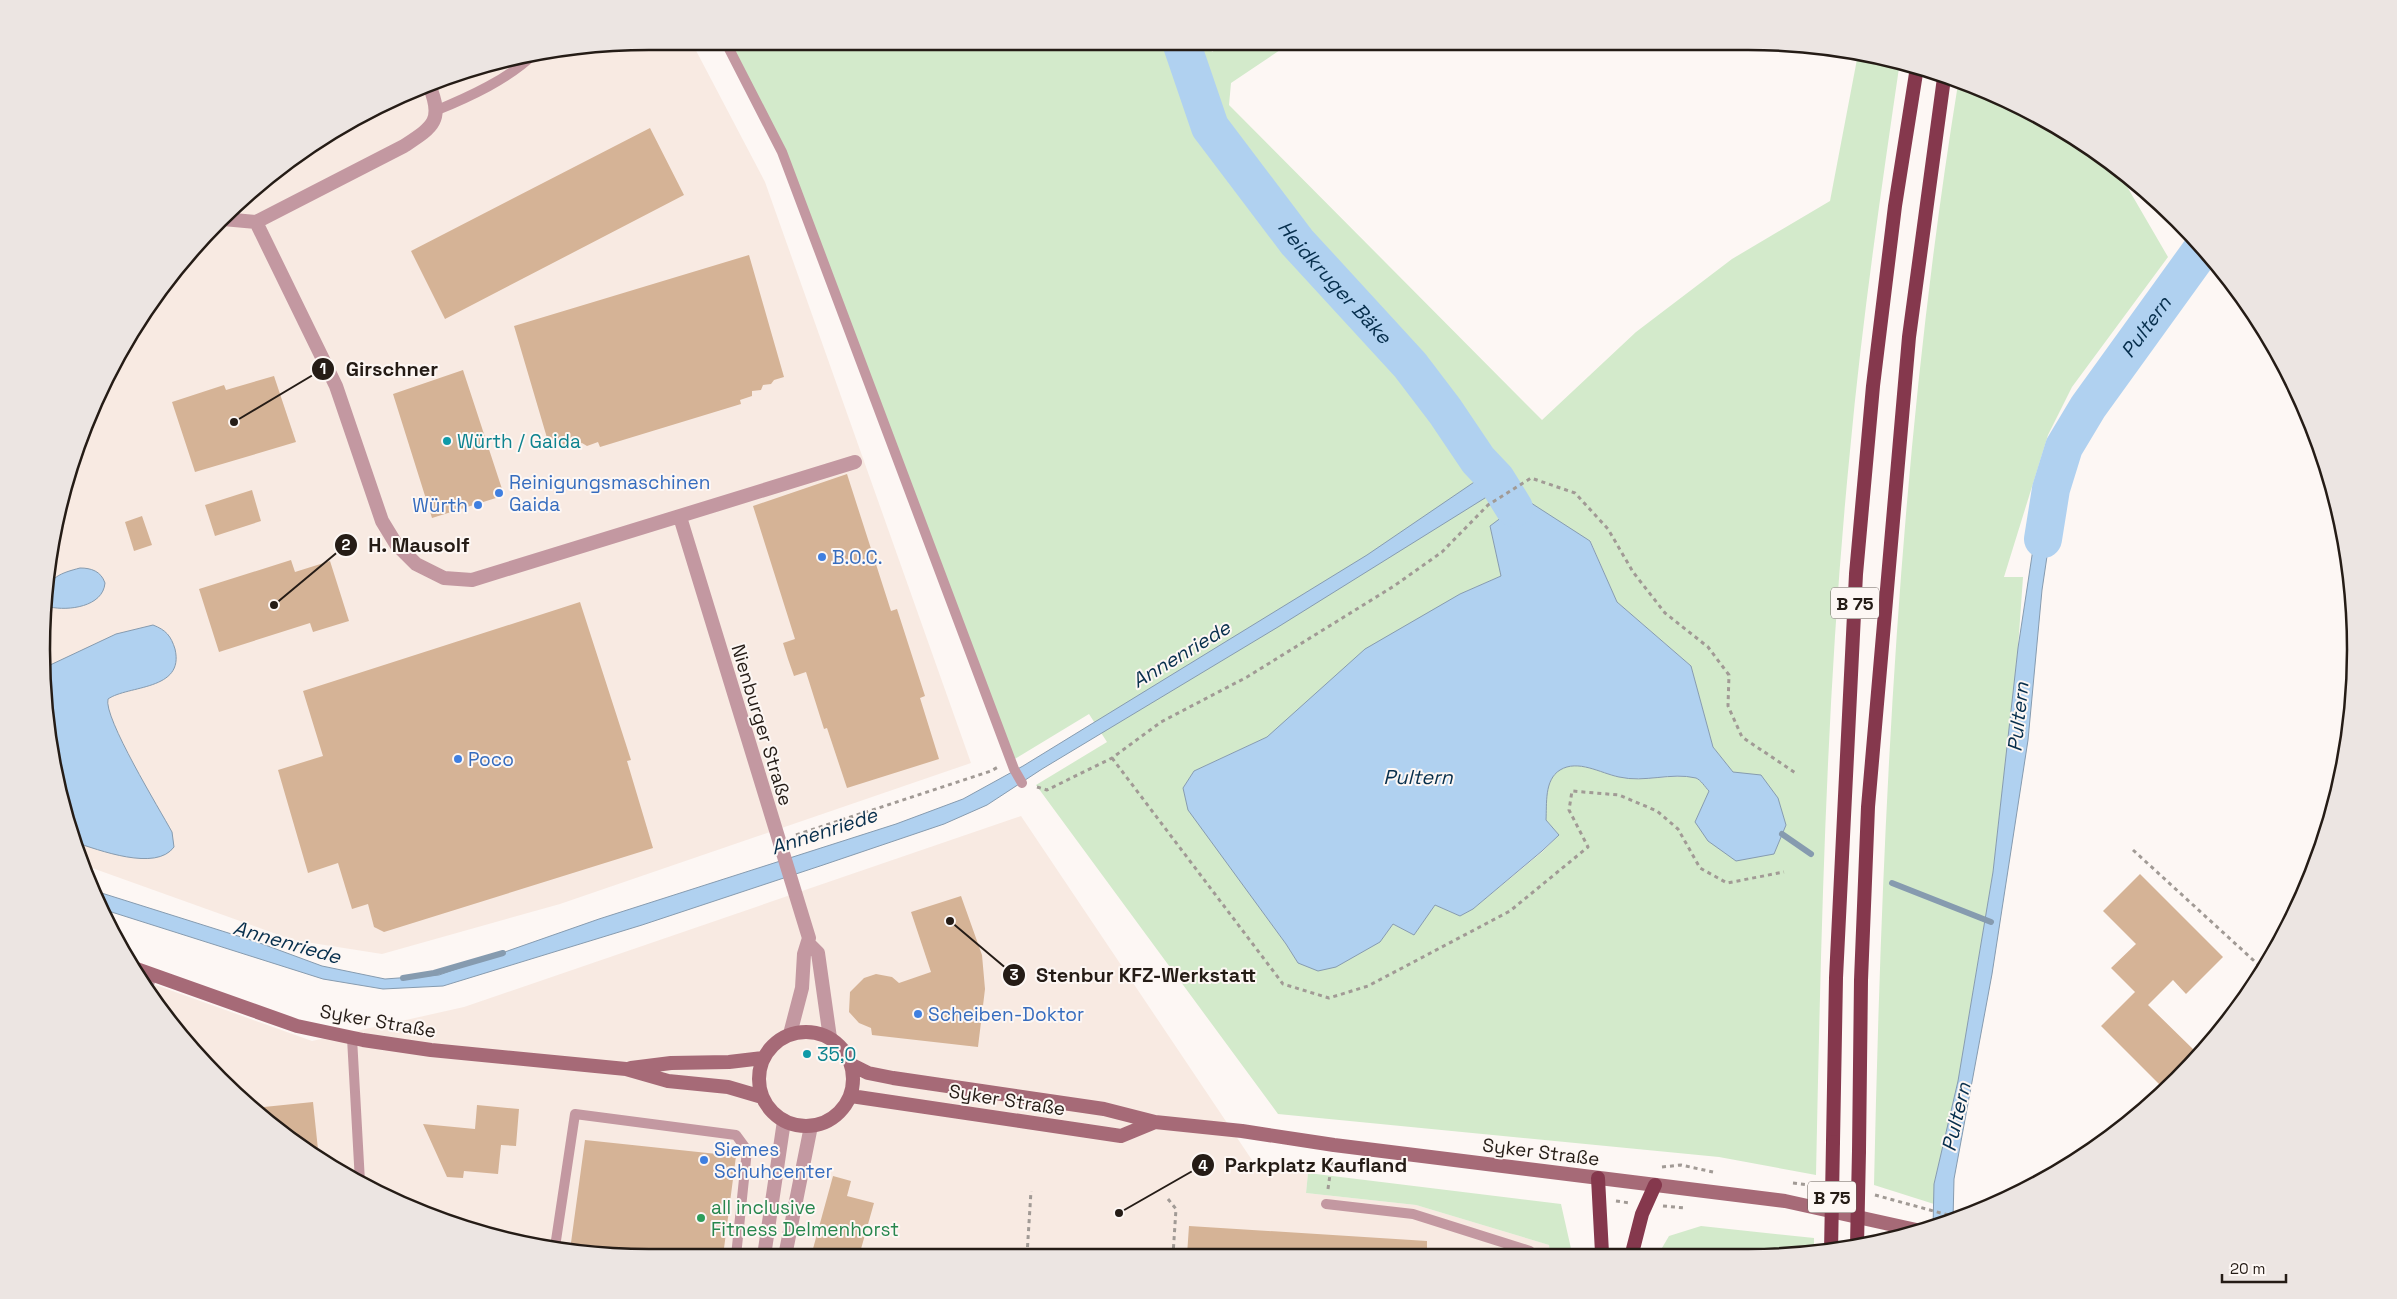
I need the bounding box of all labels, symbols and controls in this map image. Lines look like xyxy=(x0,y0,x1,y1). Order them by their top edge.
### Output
water label: Heidkruger Bäke xyxy=(1272,215,1398,350)
water label: Pultern xyxy=(2115,290,2177,363)
callout: Girschner xyxy=(310,351,448,386)
text: Girschner xyxy=(346,356,438,382)
text: 1 xyxy=(320,359,326,378)
place label: Würth / Gaida xyxy=(457,429,581,454)
marker: Würth / Gaida xyxy=(441,435,453,447)
place label: Reinigungsmaschinen Gaida xyxy=(509,470,710,517)
marker: Reinigungsmaschinen Gaida xyxy=(493,487,505,499)
place label: Würth xyxy=(412,493,468,518)
marker: Würth xyxy=(472,499,484,511)
callout: H. Mausolf xyxy=(333,527,480,562)
text: H. Mausolf xyxy=(368,532,470,558)
text: 2 xyxy=(342,535,351,554)
place label: B.O.C. xyxy=(832,545,883,570)
marker: B.O.C. xyxy=(816,551,828,563)
road number: B 75 xyxy=(1831,588,1879,618)
water label: Annenriede xyxy=(1127,614,1236,694)
street label: Nienburger Straße xyxy=(726,641,798,809)
water label: Pultern xyxy=(2001,680,2035,753)
place label: Poco xyxy=(468,747,514,772)
marker: Poco xyxy=(452,753,464,765)
water label: Pultern xyxy=(1383,764,1454,790)
water label: Annenriede xyxy=(768,801,882,860)
water label: Annenriede xyxy=(230,914,345,970)
callout: Stenbur KFZ-Werkstatt xyxy=(1001,957,1266,992)
text: Stenbur KFZ-Werkstatt xyxy=(1036,962,1256,988)
text: 3 xyxy=(1009,965,1019,984)
street label: Syker Straße xyxy=(318,998,438,1044)
place label: Scheiben-Doktor xyxy=(928,1002,1084,1027)
marker: Scheiben-Doktor xyxy=(912,1008,924,1020)
place label: 35,0 xyxy=(817,1042,857,1067)
marker: 35,0 xyxy=(801,1048,813,1060)
street label: Syker Straße xyxy=(947,1078,1067,1122)
water label: Pultern xyxy=(1936,1079,1977,1154)
street label: Syker Straße xyxy=(1481,1132,1601,1172)
place label: Siemes Schuhcenter xyxy=(714,1137,833,1184)
callout: Parkplatz Kaufland xyxy=(1190,1148,1417,1183)
text: Parkplatz Kaufland xyxy=(1225,1152,1407,1178)
marker: Siemes Schuhcenter xyxy=(698,1154,710,1166)
text: 4 xyxy=(1198,1156,1208,1175)
road number: B 75 xyxy=(1808,1182,1856,1212)
place label: all inclusive Fitness Delmenhorst xyxy=(711,1195,899,1242)
marker: all inclusive Fitness Delmenhorst xyxy=(695,1212,707,1224)
scale bar xyxy=(2222,1252,2286,1284)
text: 20 m xyxy=(2230,1259,2265,1278)

